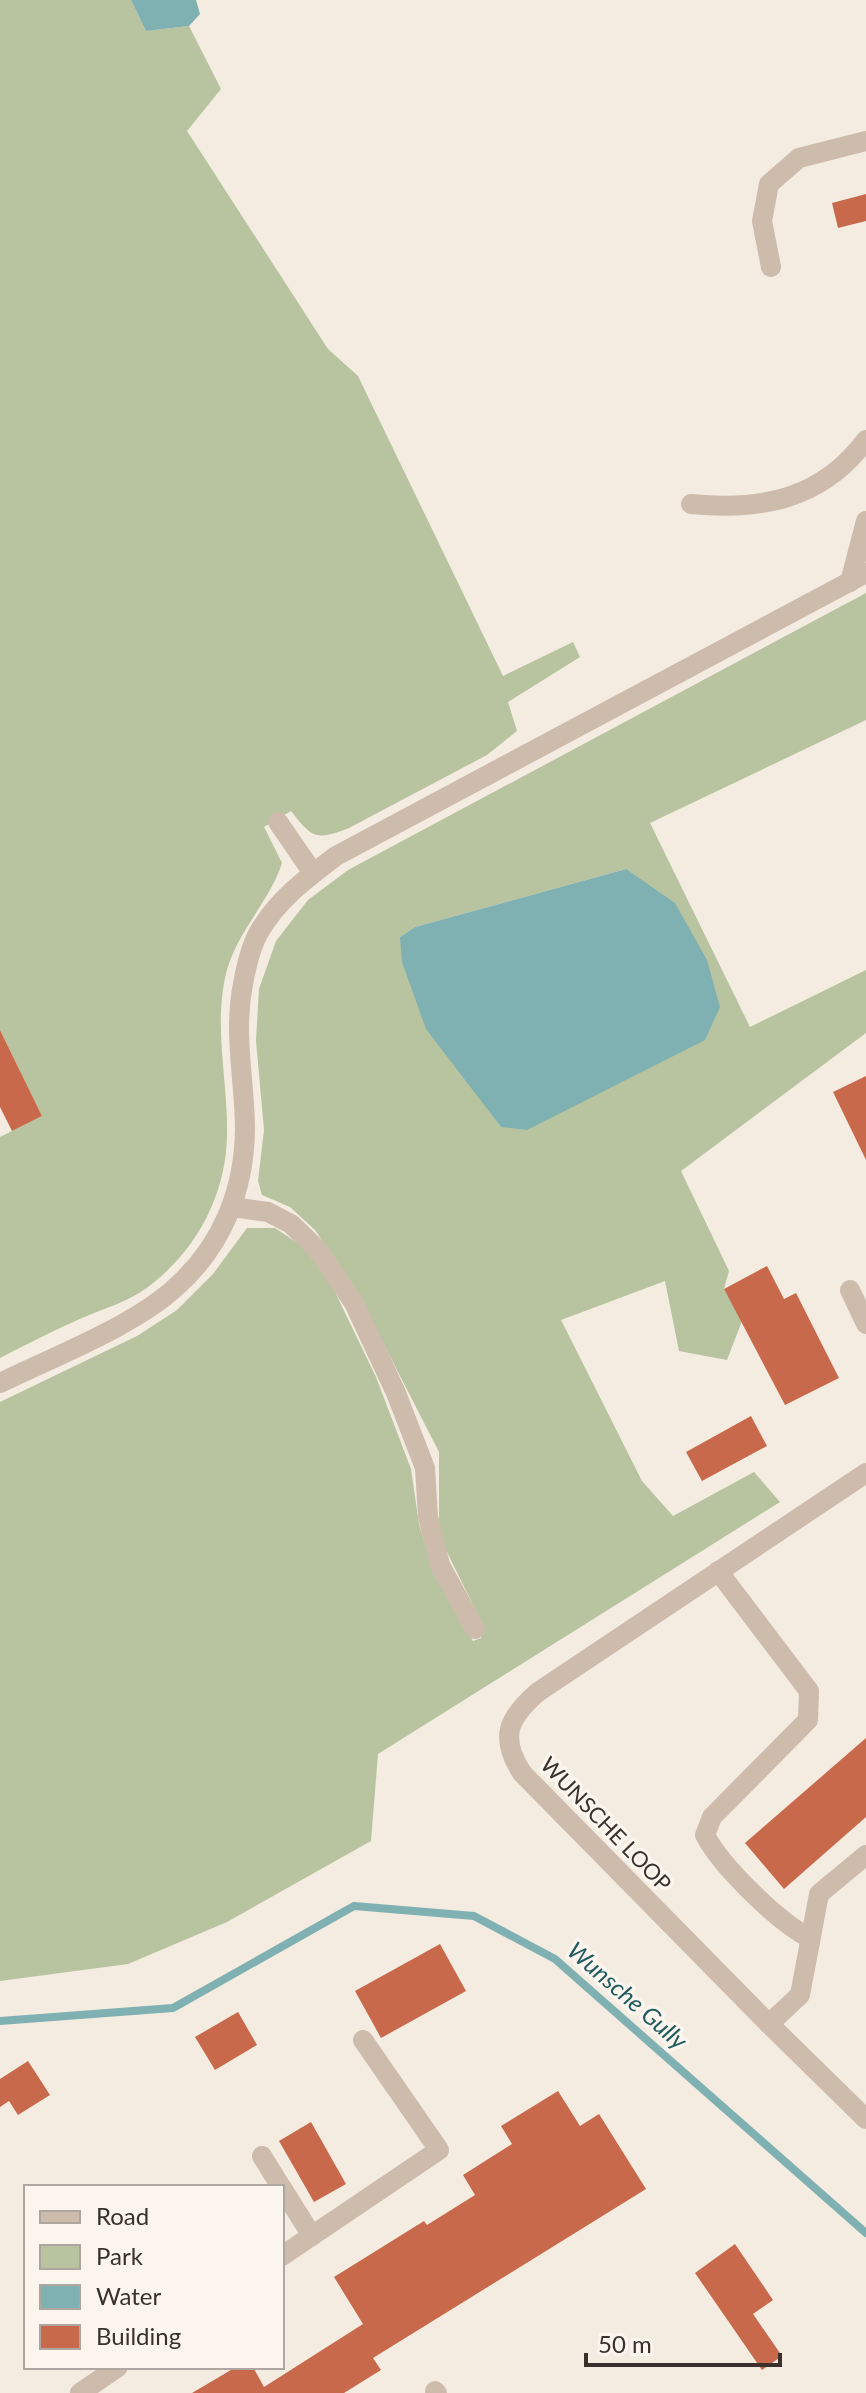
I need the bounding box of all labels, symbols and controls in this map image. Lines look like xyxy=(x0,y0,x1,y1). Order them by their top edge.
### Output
street label: WUNSCHE LOOP xyxy=(535,1751,677,1897)
water label: Wunsche Gully xyxy=(562,1935,694,2055)
legend xyxy=(24,2185,284,2369)
text: Road xyxy=(96,2201,149,2230)
text: Park xyxy=(96,2241,144,2270)
text: Water xyxy=(96,2281,161,2310)
scale bar xyxy=(586,2317,780,2367)
text: Building xyxy=(96,2321,181,2350)
text: 50 m xyxy=(598,2329,652,2358)

